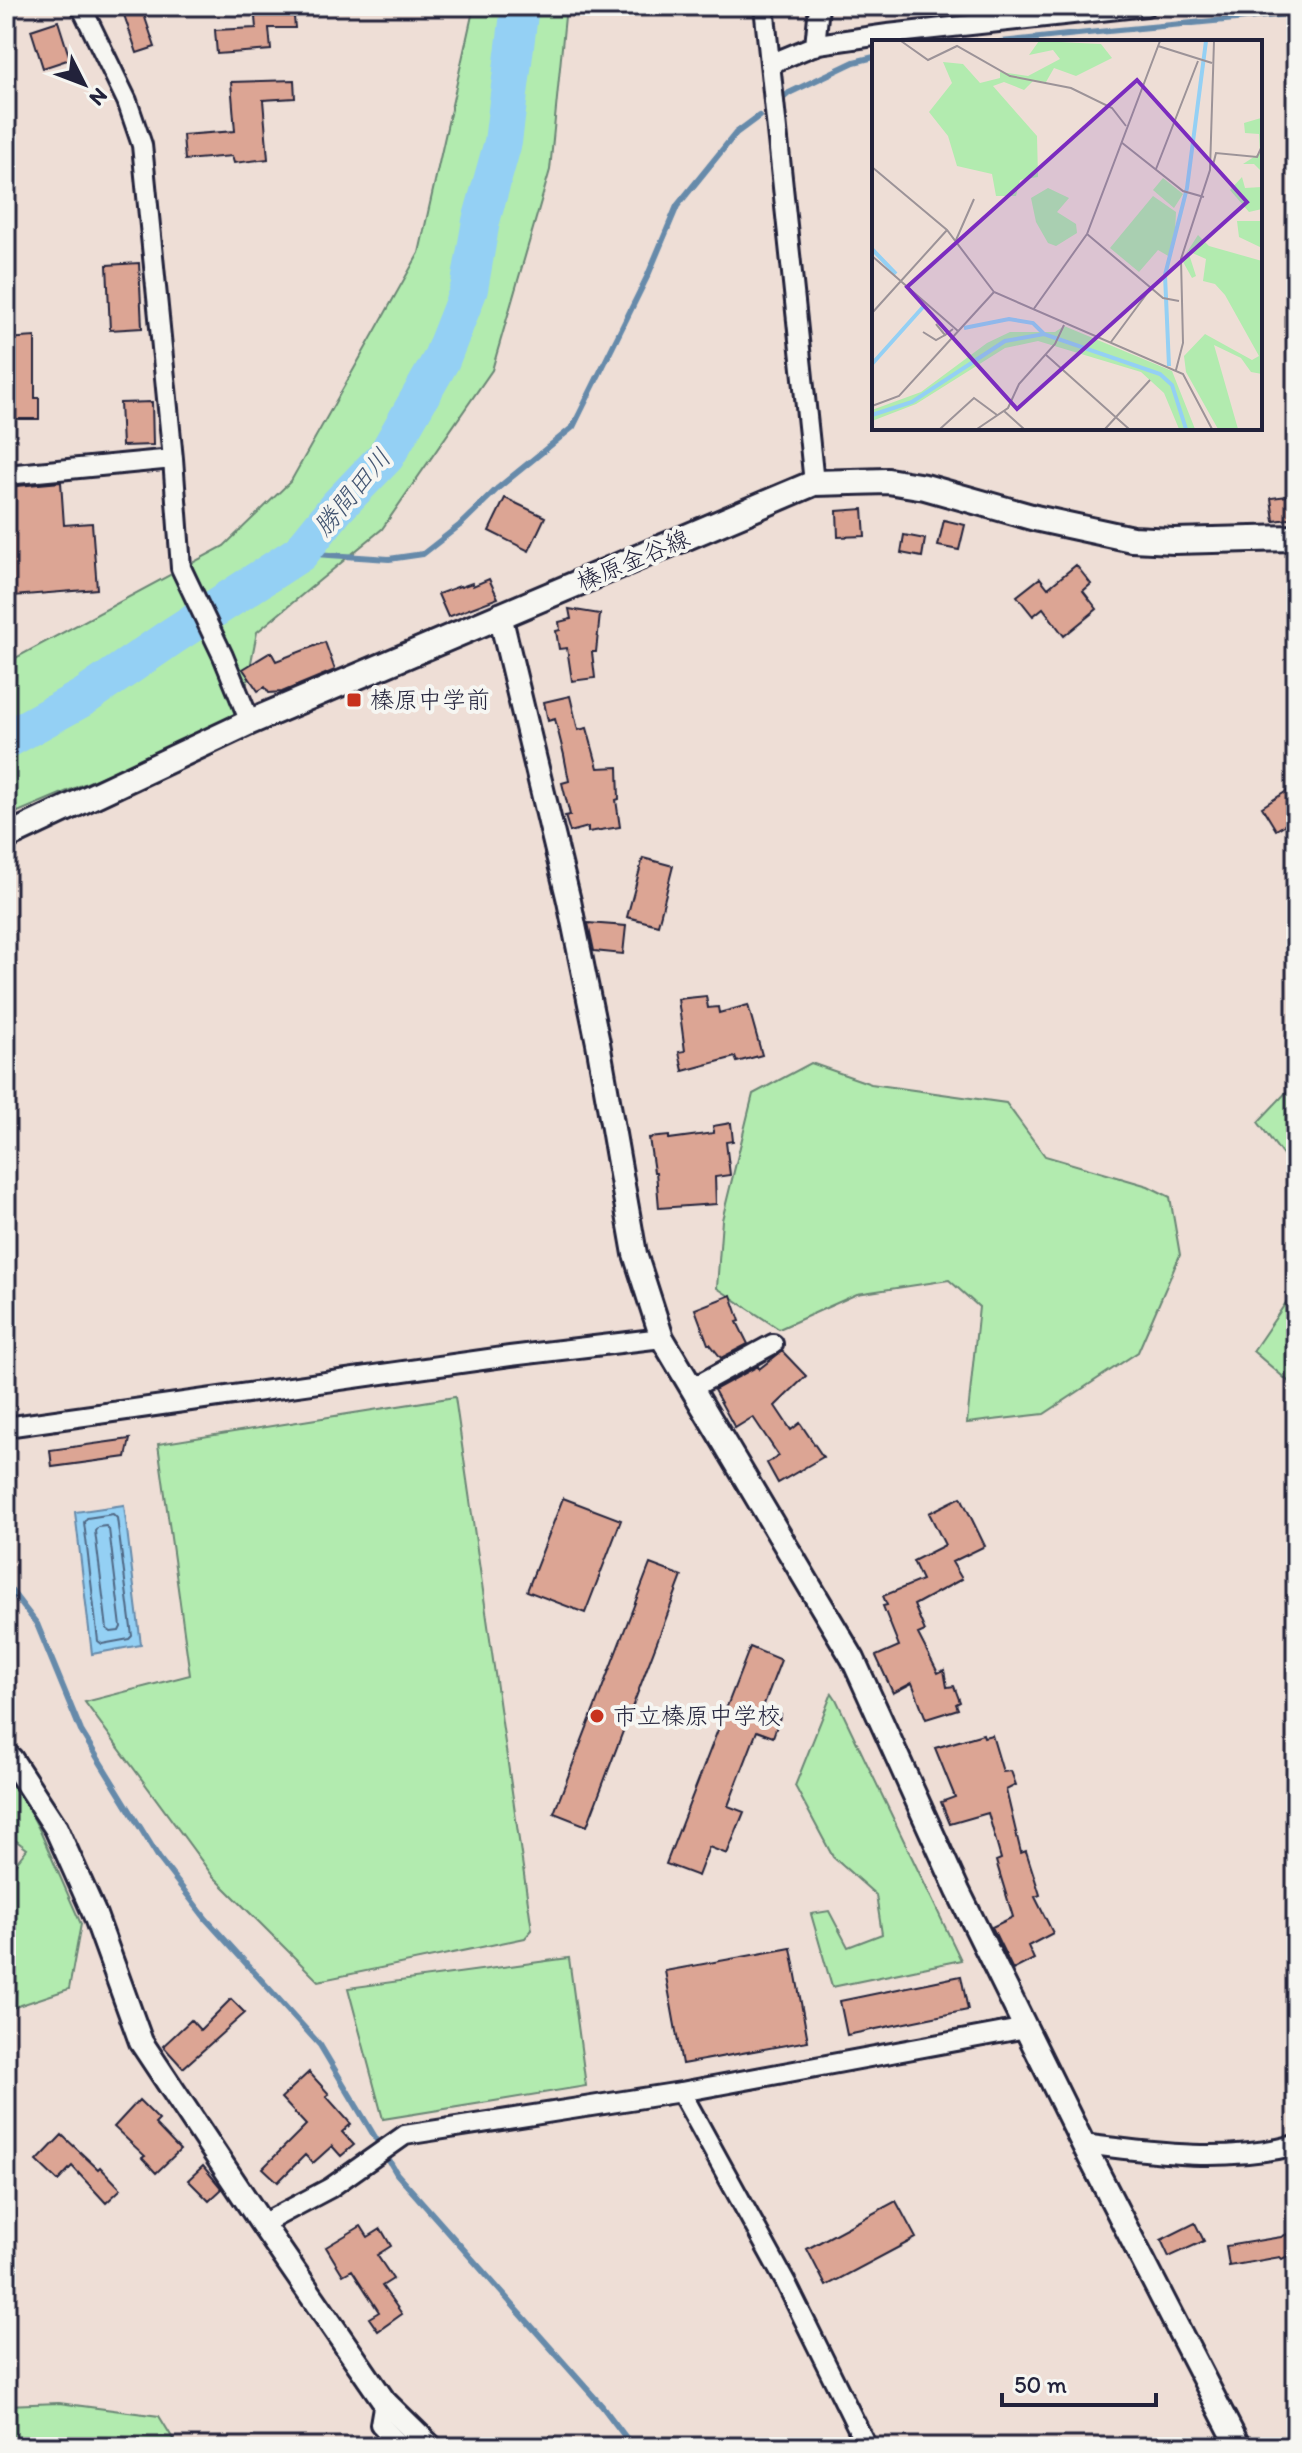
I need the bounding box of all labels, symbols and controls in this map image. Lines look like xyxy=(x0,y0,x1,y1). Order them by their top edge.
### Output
inset map xyxy=(872,40,1262,430)
north arrow xyxy=(44,44,124,124)
text: N xyxy=(83,82,113,112)
water label: 勝間田川 xyxy=(306,442,398,542)
street label: 榛原金谷線 xyxy=(572,523,694,596)
place label: 榛原中学前 xyxy=(370,685,490,714)
marker: 榛原中学前 xyxy=(345,691,363,709)
place label: 市立榛原中学校 xyxy=(613,1701,781,1730)
marker: 市立榛原中学校 xyxy=(588,1707,606,1725)
scale bar xyxy=(1002,2357,1156,2407)
text: 50 m xyxy=(1014,2370,1067,2399)

